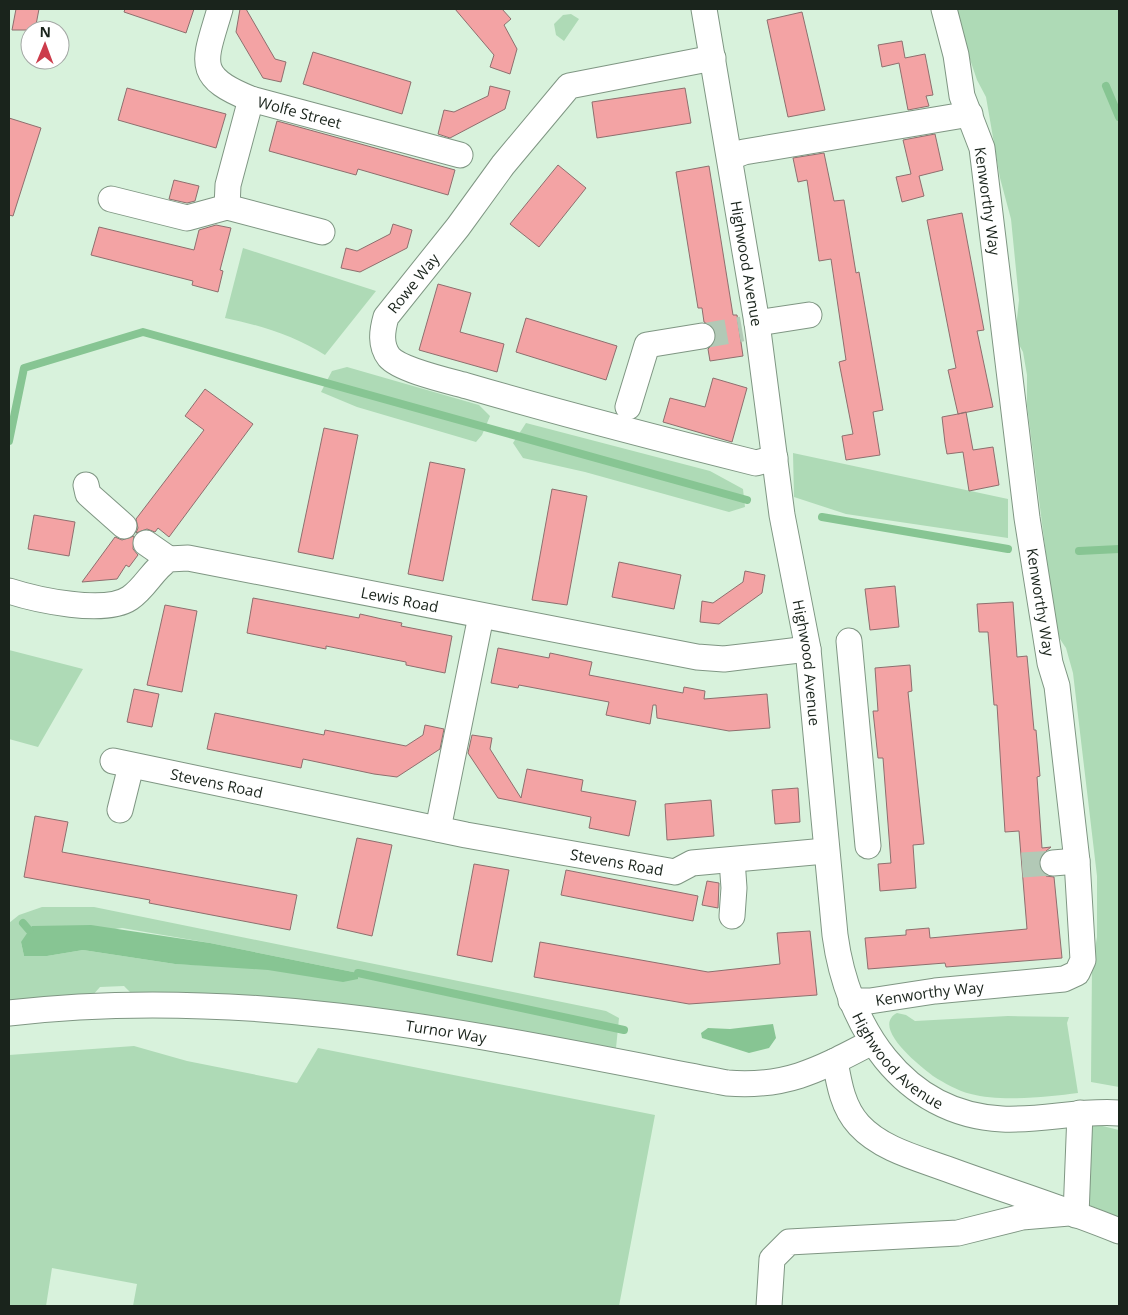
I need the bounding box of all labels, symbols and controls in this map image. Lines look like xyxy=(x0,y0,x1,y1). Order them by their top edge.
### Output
north arrow xyxy=(20,20,70,70)
text: N xyxy=(39,22,51,41)
street label: Wolfe Street xyxy=(256,91,344,133)
street label: Kenworthy Way xyxy=(970,146,1006,257)
street label: Highwood Avenue xyxy=(726,199,767,328)
street label: Rowe Way xyxy=(383,248,444,317)
street label: Kenworthy Way xyxy=(1023,546,1059,658)
street label: Lewis Road xyxy=(359,582,440,617)
street label: Highwood Avenue xyxy=(789,598,825,727)
street label: Stevens Road xyxy=(169,763,265,802)
street label: Stevens Road xyxy=(569,844,665,880)
street label: Kenworthy Way xyxy=(874,976,985,1010)
street label: Highwood Avenue xyxy=(848,1009,947,1113)
street label: Turnor Way xyxy=(404,1015,489,1047)

